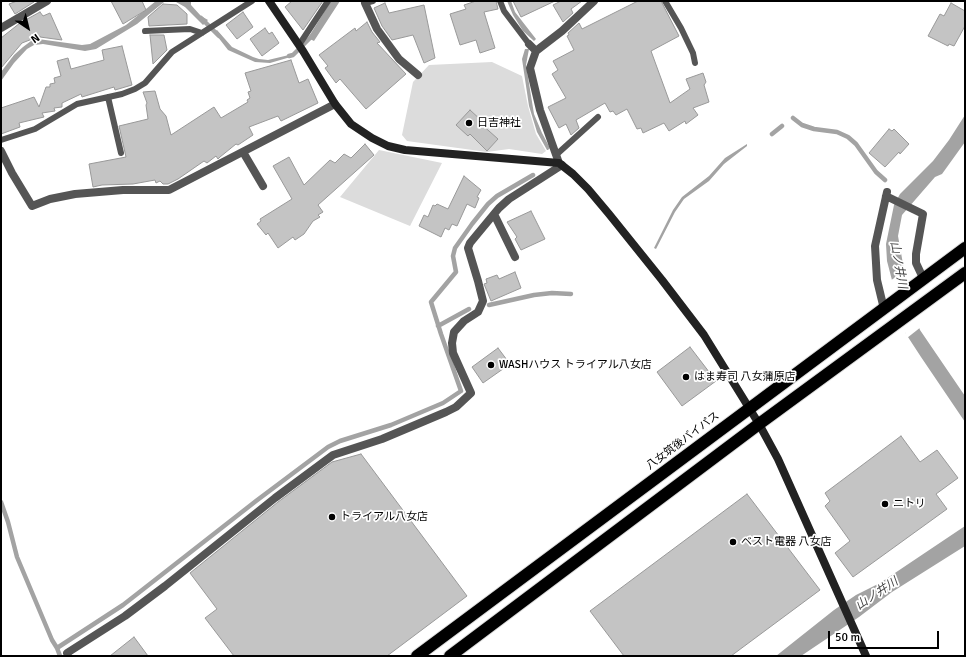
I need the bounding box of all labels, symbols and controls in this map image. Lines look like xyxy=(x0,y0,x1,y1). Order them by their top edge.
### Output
north arrow xyxy=(8,8,48,48)
text: N xyxy=(28,31,42,46)
place label: 日吉神社 xyxy=(477,116,521,130)
marker: 日吉神社 xyxy=(464,118,474,128)
water label: 山ノ井川 xyxy=(887,240,909,290)
place label: WASHハウス トライアル八女店 xyxy=(499,358,652,372)
marker: WASHハウス トライアル八女店 xyxy=(486,360,496,370)
place label: はま寿司 八女蒲原店 xyxy=(694,370,795,384)
marker: はま寿司 八女蒲原店 xyxy=(681,372,691,382)
street label: 八女筑後バイパス xyxy=(644,409,722,473)
place label: ニトリ xyxy=(893,497,926,511)
marker: ニトリ xyxy=(880,499,890,509)
place label: トライアル八女店 xyxy=(340,510,428,524)
marker: トライアル八女店 xyxy=(327,512,337,522)
place label: ベスト電器 八女店 xyxy=(741,535,831,549)
marker: ベスト電器 八女店 xyxy=(728,537,738,547)
water label: 山ノ井川 xyxy=(853,575,901,613)
scale bar xyxy=(830,623,941,649)
text: 50 m xyxy=(835,630,860,645)

